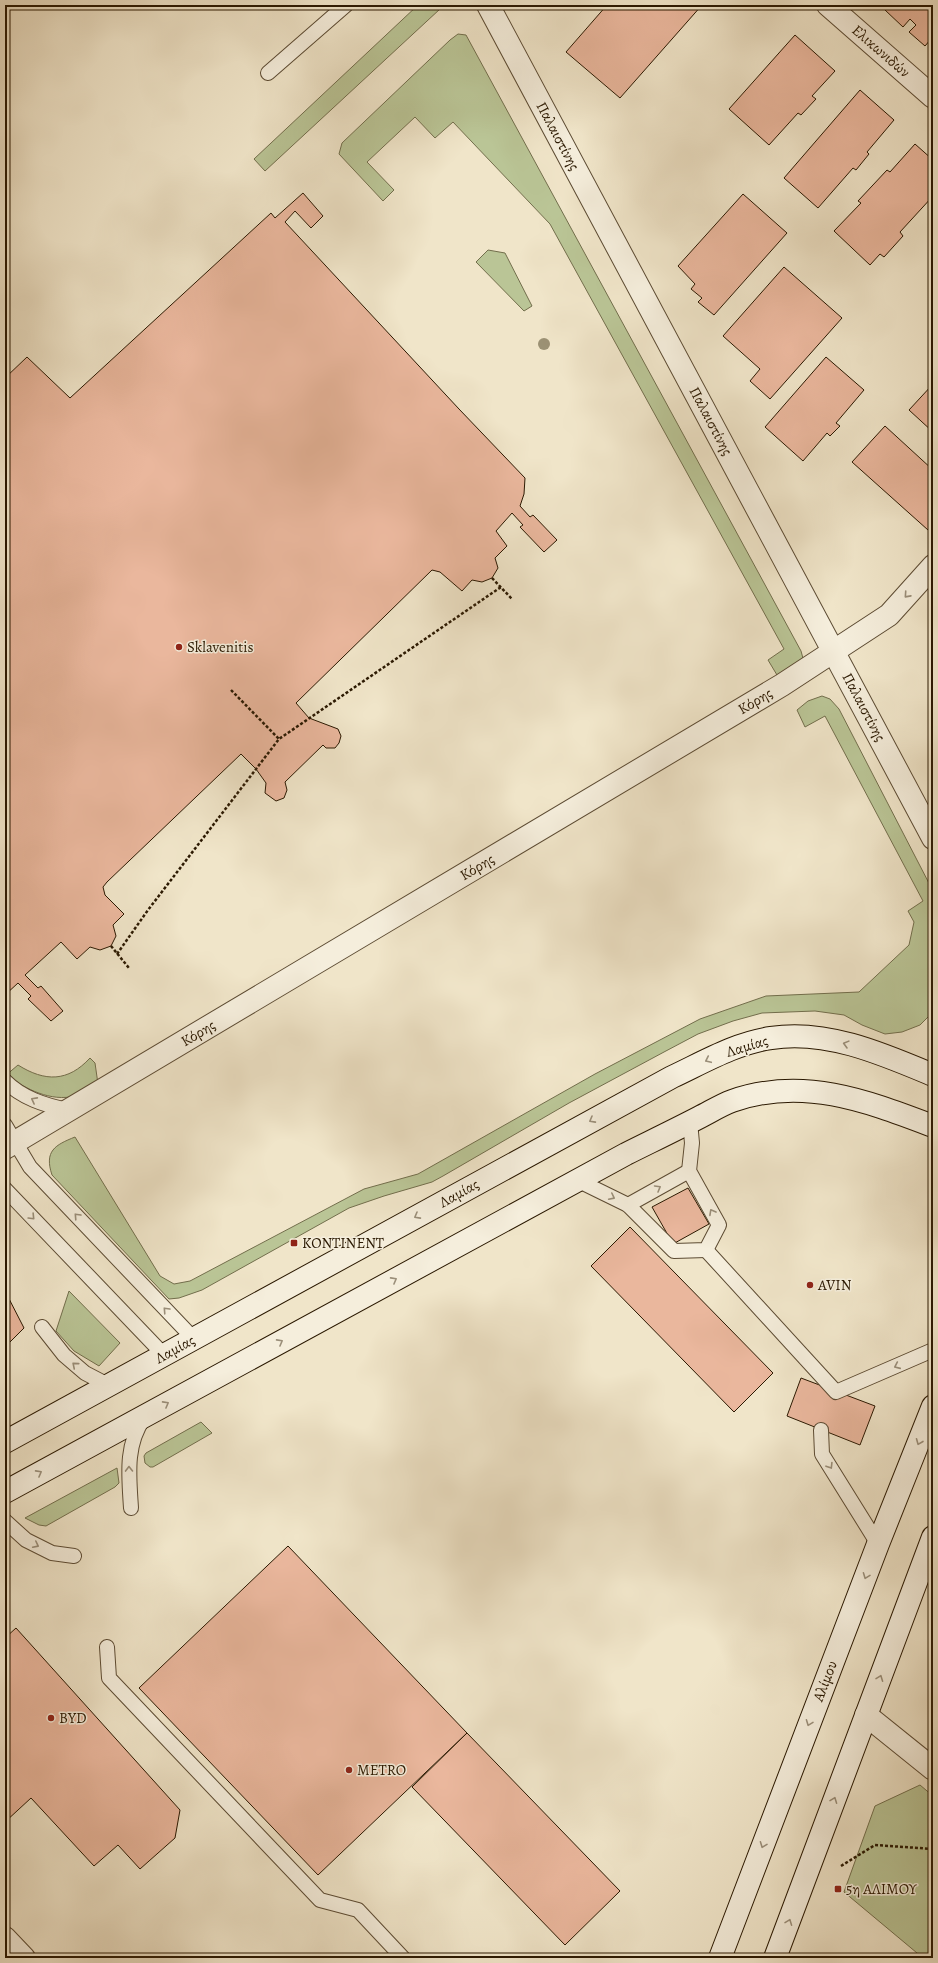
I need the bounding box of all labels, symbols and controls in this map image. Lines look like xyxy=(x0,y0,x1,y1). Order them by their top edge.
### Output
street label: Ελικωνιδών xyxy=(848,20,914,82)
street label: Παλαιστίνης xyxy=(532,98,584,174)
street label: Παλαιστίνης xyxy=(685,383,737,459)
one-way arrow xyxy=(904,590,911,598)
place label: Sklavenitis xyxy=(187,637,253,657)
marker: Sklavenitis xyxy=(174,642,184,652)
street label: Παλαιστίνης xyxy=(838,669,890,745)
street label: Κόρης xyxy=(734,683,776,719)
street label: Κόρης xyxy=(456,849,498,885)
street label: Κόρης xyxy=(177,1015,219,1051)
street label: Λαμίας xyxy=(723,1030,770,1062)
one-way arrow xyxy=(843,1041,850,1049)
one-way arrow xyxy=(704,1055,712,1063)
one-way arrow xyxy=(31,1097,38,1105)
one-way arrow xyxy=(589,1116,597,1123)
street label: Λαμίας xyxy=(435,1174,482,1213)
one-way arrow xyxy=(654,1185,661,1193)
one-way arrow xyxy=(608,1193,615,1200)
one-way arrow xyxy=(709,1209,716,1216)
one-way arrow xyxy=(414,1211,421,1219)
one-way arrow xyxy=(27,1212,35,1220)
one-way arrow xyxy=(74,1213,82,1221)
place label: ΚΟΝΤΙΝΕΝΤ xyxy=(302,1233,385,1253)
marker: ΚΟΝΤΙΝΕΝΤ xyxy=(289,1238,299,1248)
place label: AVIN xyxy=(817,1275,852,1295)
one-way arrow xyxy=(390,1277,397,1285)
marker: AVIN xyxy=(805,1280,815,1290)
one-way arrow xyxy=(163,1307,171,1315)
street label: Λαμίας xyxy=(151,1330,198,1369)
one-way arrow xyxy=(276,1339,283,1347)
one-way arrow xyxy=(894,1361,902,1369)
one-way arrow xyxy=(73,1362,80,1369)
one-way arrow xyxy=(162,1401,169,1409)
one-way arrow xyxy=(915,1438,923,1445)
one-way arrow xyxy=(825,1462,832,1469)
one-way arrow xyxy=(125,1466,133,1472)
one-way arrow xyxy=(35,1470,42,1478)
one-way arrow xyxy=(31,1540,39,1548)
one-way arrow xyxy=(862,1572,870,1579)
street label: Αλίμου xyxy=(808,1658,842,1705)
one-way arrow xyxy=(876,1675,884,1682)
place label: BYD xyxy=(59,1708,87,1728)
marker: BYD xyxy=(46,1713,56,1723)
one-way arrow xyxy=(806,1720,814,1727)
place label: METRO xyxy=(357,1760,406,1780)
marker: METRO xyxy=(344,1765,354,1775)
one-way arrow xyxy=(830,1796,838,1803)
one-way arrow xyxy=(759,1841,767,1848)
place label: 5η ΑΛΙΜΟΥ xyxy=(846,1879,918,1899)
marker: 5η ΑΛΙΜΟΥ xyxy=(833,1884,843,1894)
one-way arrow xyxy=(784,1918,792,1925)

